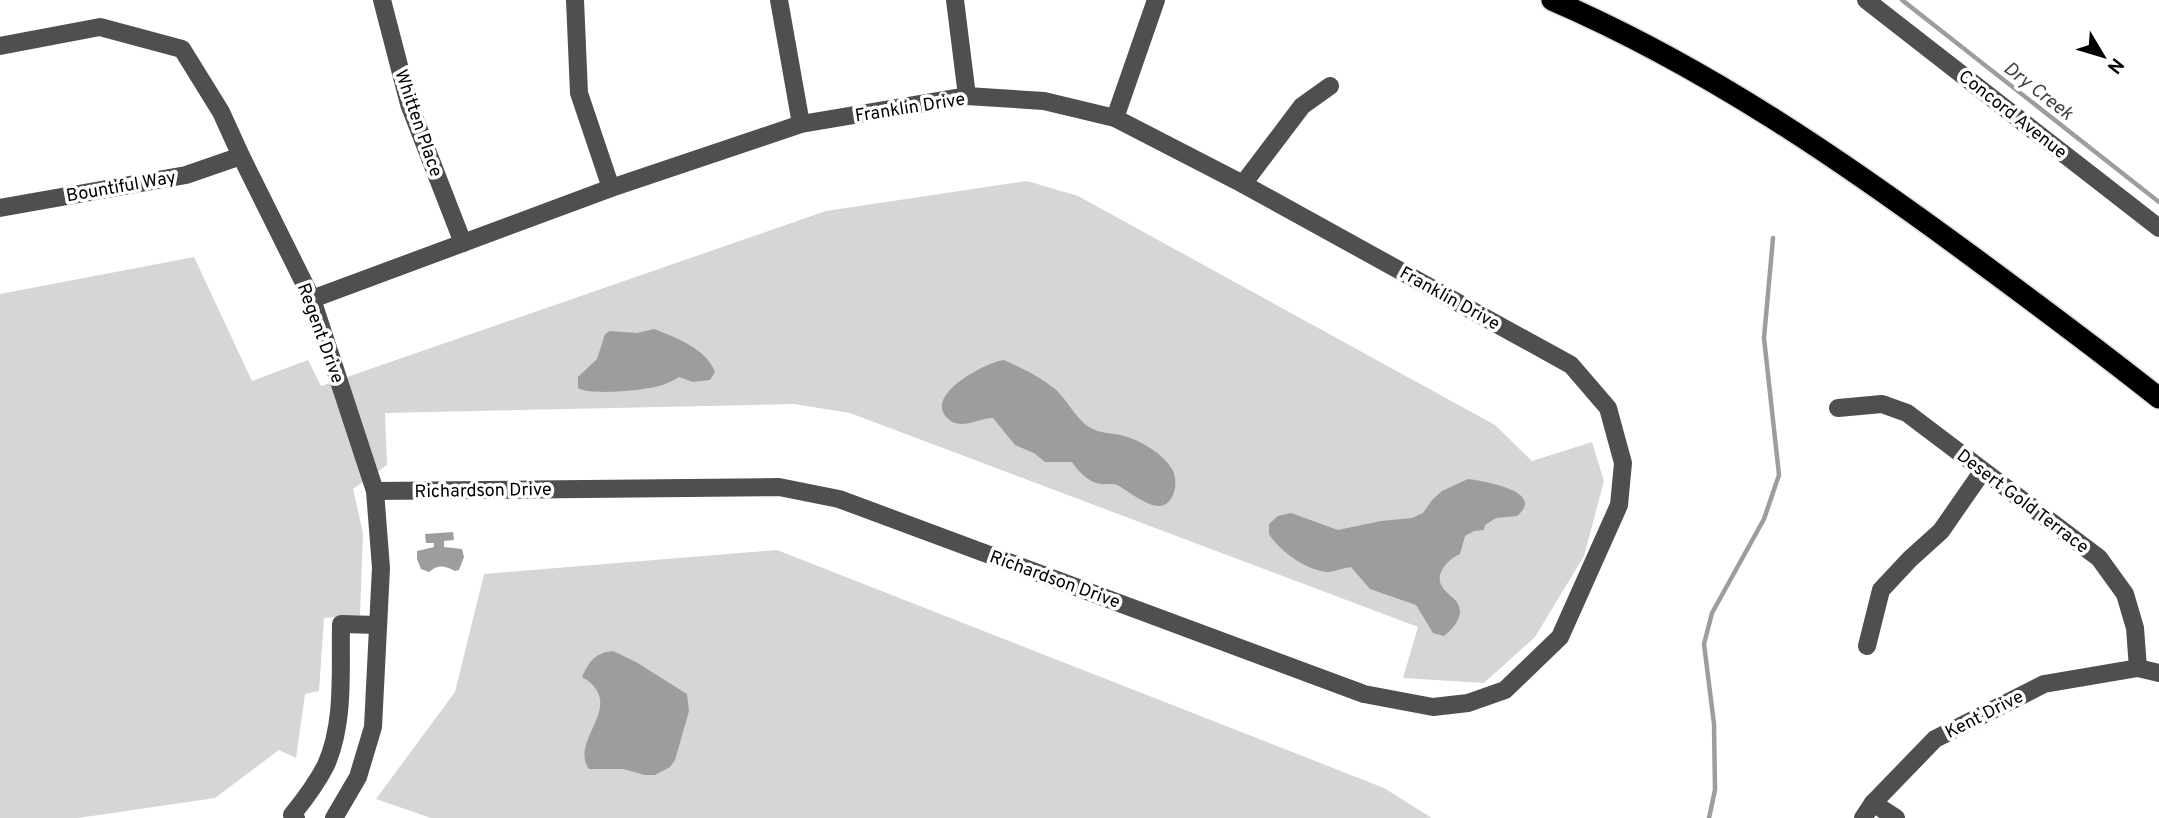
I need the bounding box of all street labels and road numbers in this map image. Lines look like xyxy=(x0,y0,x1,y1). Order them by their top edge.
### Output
street label: Concord Avenue xyxy=(1953,66,2071,165)
street label: Whitten Place xyxy=(389,67,447,180)
street label: Franklin Drive xyxy=(854,88,967,129)
street label: Bountiful Way xyxy=(65,167,178,208)
street label: Franklin Drive xyxy=(1395,262,1503,336)
street label: Regent Drive xyxy=(291,280,348,387)
street label: Desert Gold Terrace xyxy=(1951,445,2093,559)
street label: Richardson Drive xyxy=(414,479,552,504)
street label: Richardson Drive xyxy=(986,546,1123,615)
street label: Kent Drive xyxy=(1942,686,2028,745)

